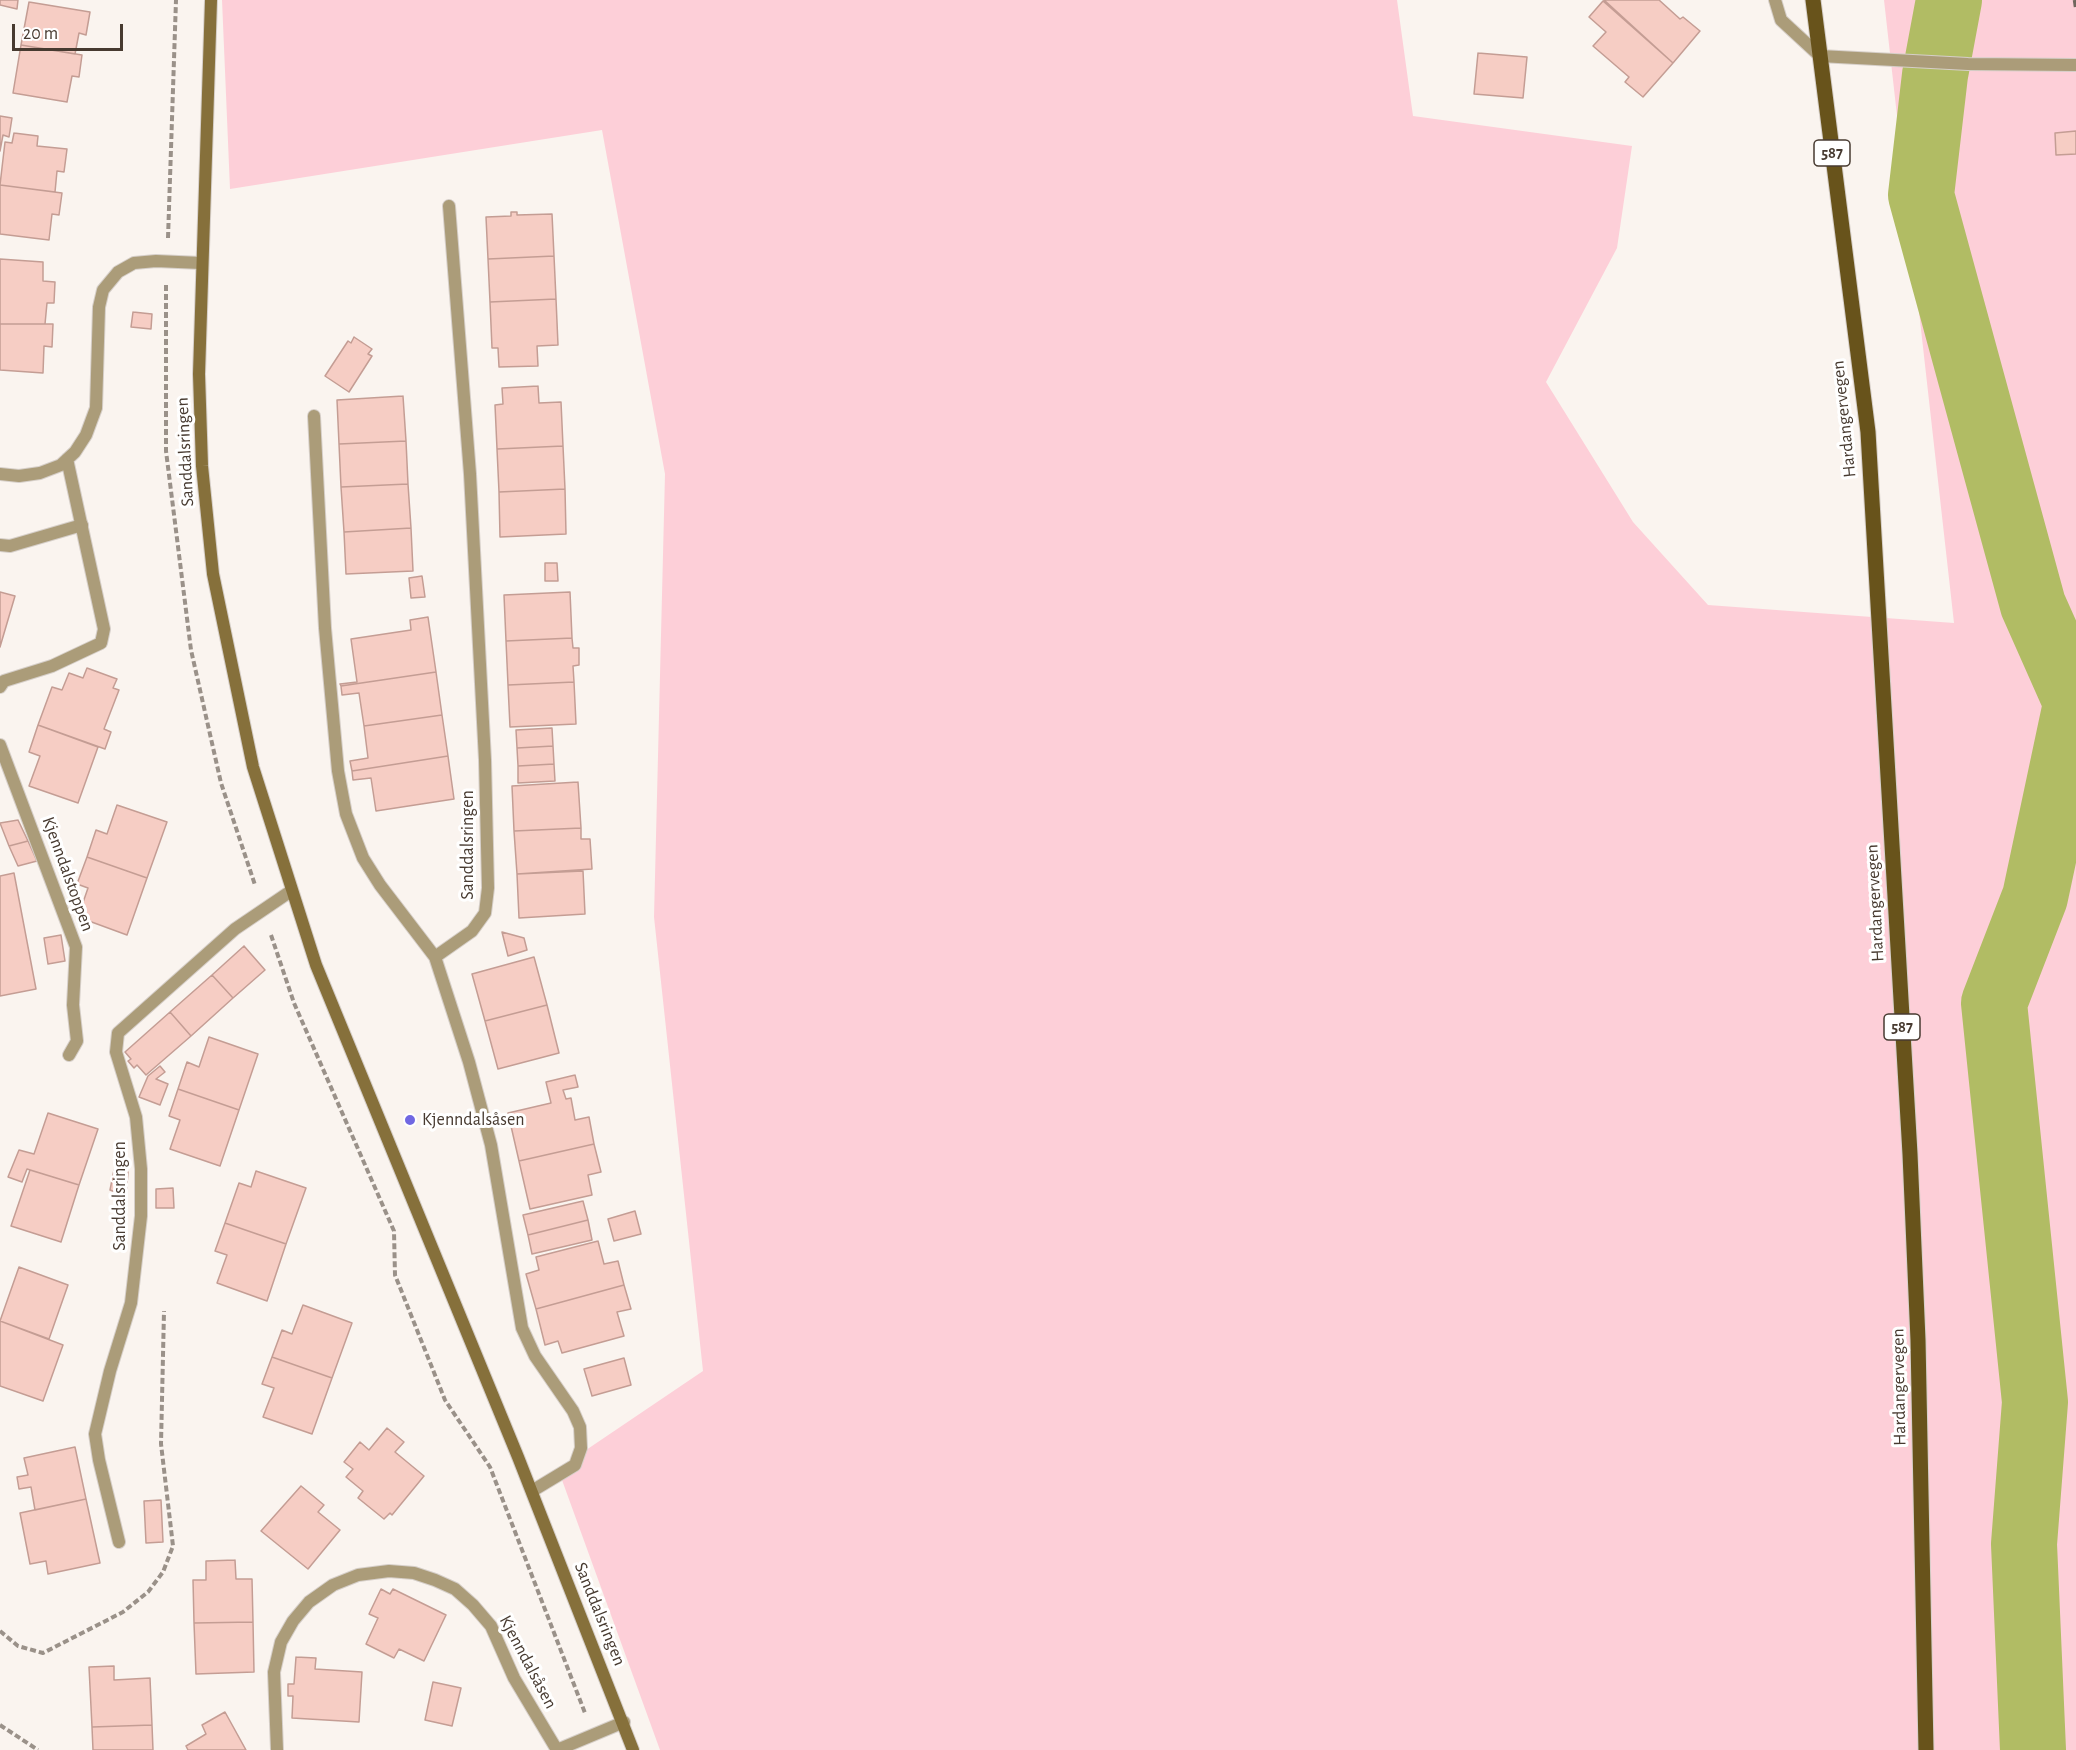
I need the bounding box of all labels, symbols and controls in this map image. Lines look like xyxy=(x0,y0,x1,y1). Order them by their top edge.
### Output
scale bar xyxy=(15,12,126,50)
text: 20 m xyxy=(23,25,58,43)
road number: 587 xyxy=(1814,140,1850,166)
street label: Hardangervegen xyxy=(1827,359,1861,479)
street label: Sanddalsringen xyxy=(171,397,199,507)
street label: Sanddalsringen xyxy=(457,790,479,900)
street label: Kjenndalstoppen xyxy=(37,814,99,934)
street label: Hardangervegen xyxy=(1861,844,1889,962)
road number: 587 xyxy=(1884,1014,1920,1040)
place label: Kjenndalsåsen xyxy=(422,1109,525,1131)
marker: Kjenndalsåsen xyxy=(403,1113,417,1127)
street label: Sanddalsringen xyxy=(109,1141,131,1251)
street label: Hardangervegen xyxy=(1887,1328,1911,1446)
street label: Sanddalsringen xyxy=(569,1559,631,1669)
street label: Kjenndalsåsen xyxy=(494,1612,562,1712)

